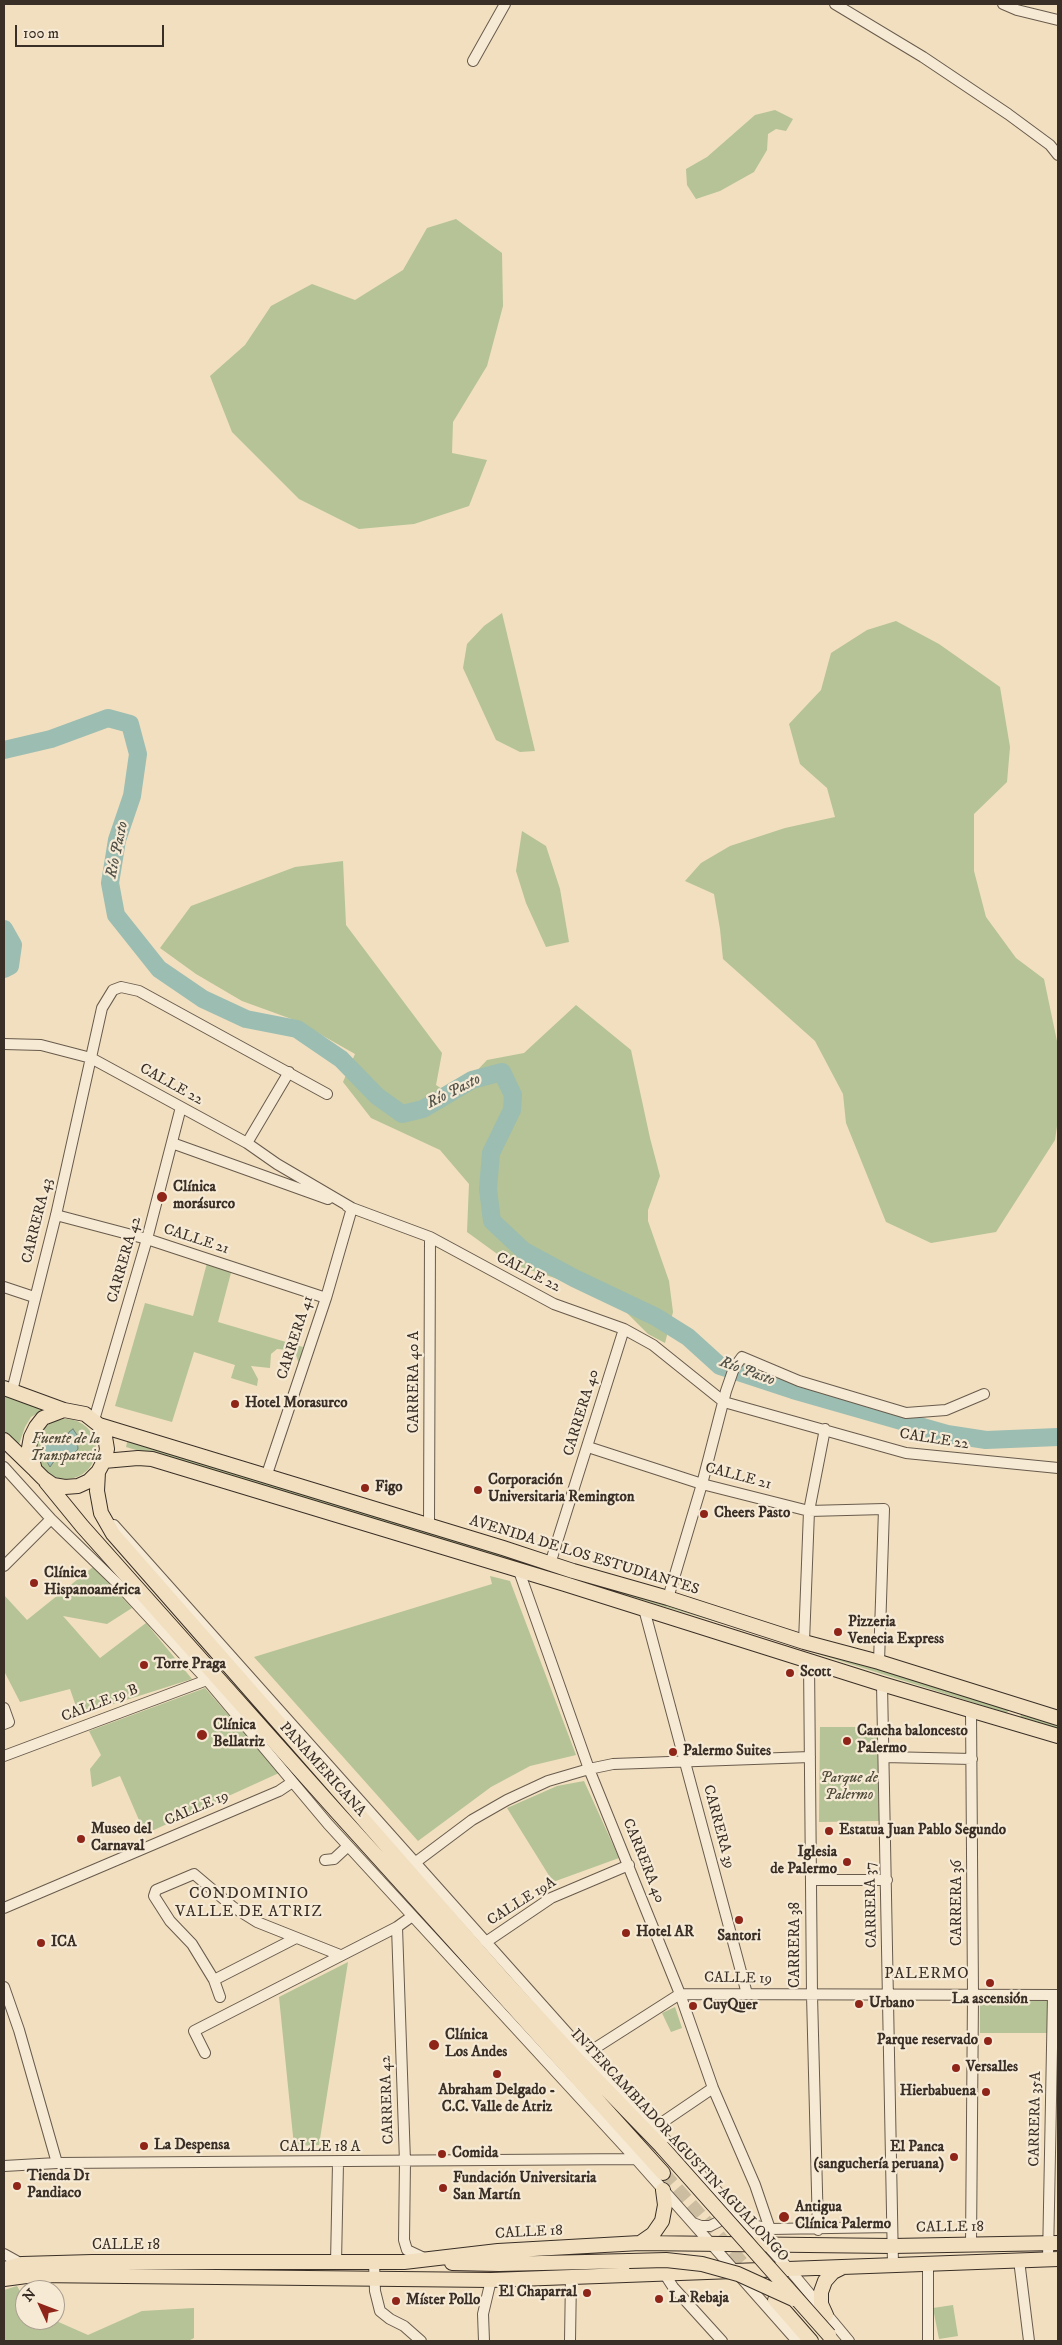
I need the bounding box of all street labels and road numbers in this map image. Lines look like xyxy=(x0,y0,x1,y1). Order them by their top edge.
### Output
street label: CALLE 22 xyxy=(136,1060,206,1110)
street label: CARRERA 43 xyxy=(19,1177,57,1265)
street label: CARRERA 42 xyxy=(104,1215,146,1305)
street label: CALLE 21 xyxy=(161,1221,231,1259)
street label: CALLE 22 xyxy=(493,1249,563,1297)
street label: CARRERA 41 xyxy=(274,1294,318,1382)
street label: CARRERA 40 A xyxy=(406,1331,424,1433)
street label: CARRERA 40 xyxy=(560,1368,604,1458)
street label: CALLE 22 xyxy=(898,1426,970,1454)
street label: CALLE 21 xyxy=(703,1460,773,1494)
street label: AVENIDA DE LOS ESTUDIANTES xyxy=(467,1512,701,1600)
street label: CALLE 19 B xyxy=(59,1681,141,1727)
street label: PANAMERICANA xyxy=(275,1719,369,1821)
street label: CARRERA 39 xyxy=(698,1783,738,1871)
street label: CALLE 19 xyxy=(162,1787,232,1831)
street label: CARRERA 40 xyxy=(618,1816,668,1906)
street label: CARRERA 36 xyxy=(949,1860,967,1946)
street label: CARRERA 37 xyxy=(862,1862,882,1948)
street label: CALLE 19A xyxy=(484,1874,560,1930)
street label: CARRERA 38 xyxy=(787,1902,805,1988)
street label: CALLE 19 xyxy=(704,1969,772,1989)
street label: INTERCAMBIADOR AGUSTIN AGUALONGO xyxy=(566,2026,792,2266)
street label: CARRERA 42 xyxy=(377,2055,399,2145)
street label: CARRERA 35A xyxy=(1026,2071,1046,2167)
street label: CALLE 18 A xyxy=(280,2139,360,2157)
street label: CALLE 18 xyxy=(916,2218,984,2238)
street label: CALLE 18 xyxy=(495,2222,563,2244)
street label: CALLE 18 xyxy=(92,2237,160,2255)

